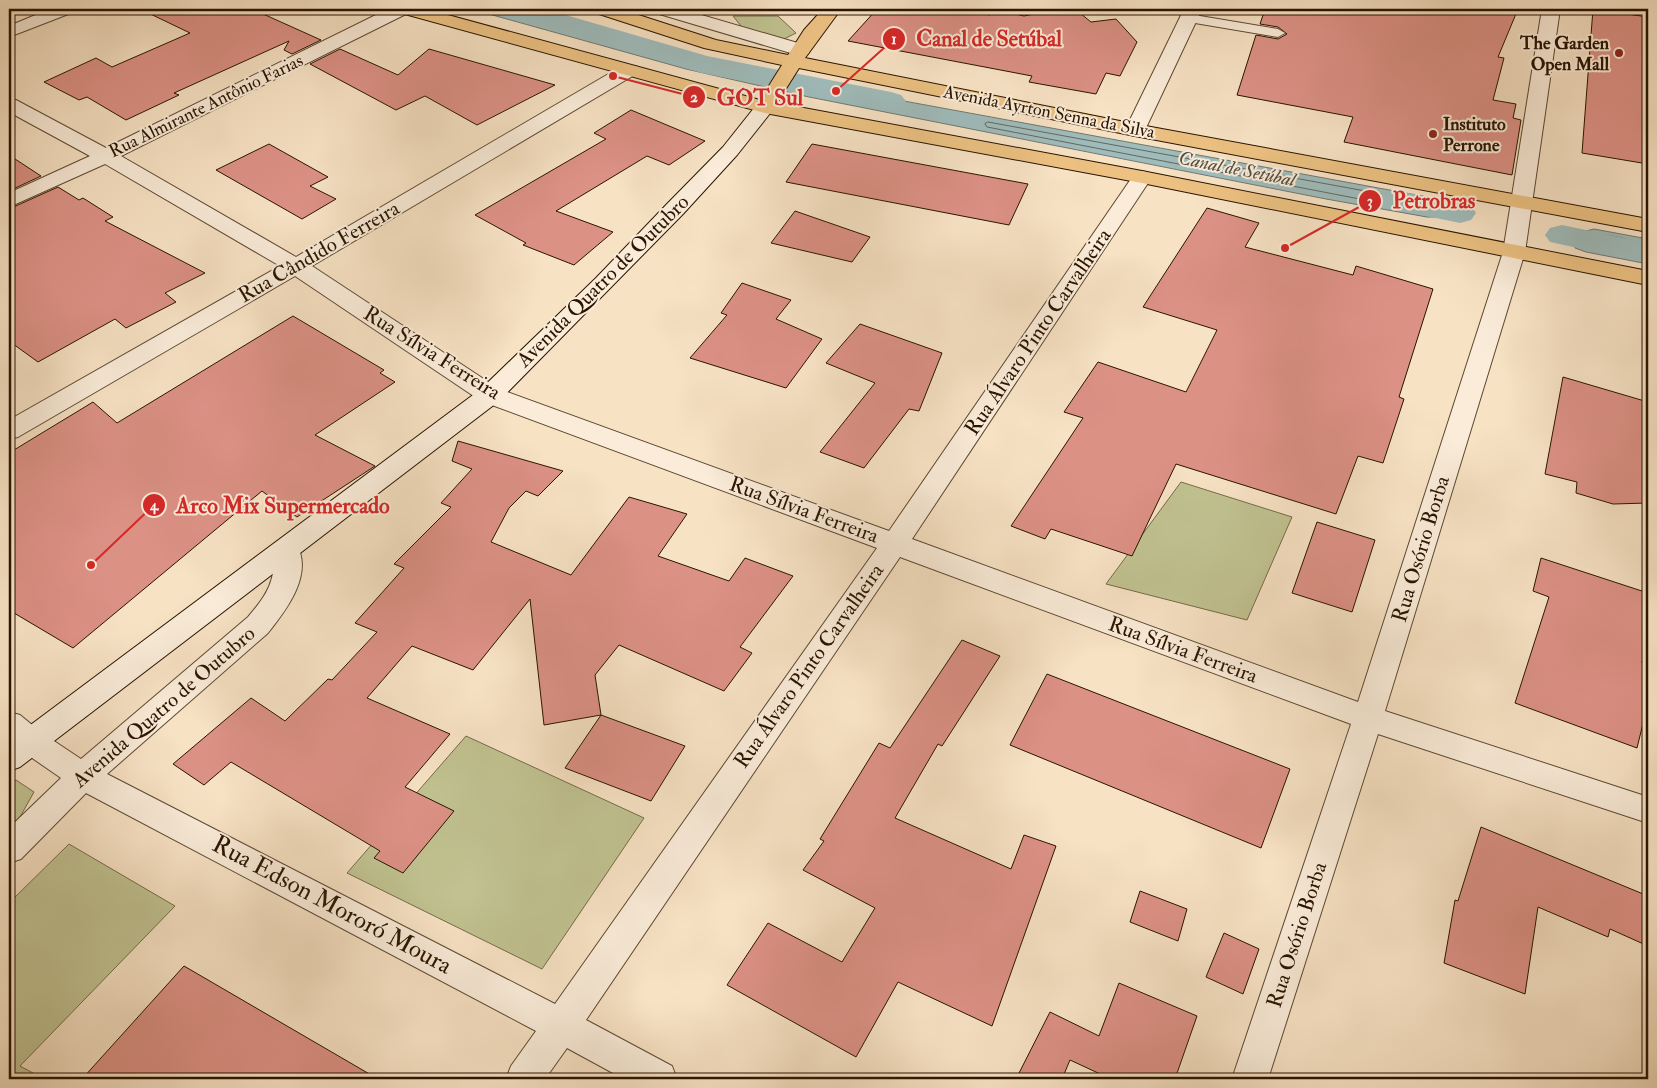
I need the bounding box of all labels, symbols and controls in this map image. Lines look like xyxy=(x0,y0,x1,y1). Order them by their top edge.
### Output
callout: Canal de Setúbal xyxy=(882,20,1072,57)
text: Canal de Setúbal xyxy=(916,25,1062,53)
text: 1 xyxy=(891,30,897,49)
place label: The Garden Open Mall xyxy=(1519,32,1610,76)
marker: The Garden Open Mall xyxy=(1613,47,1625,59)
street label: Rua Almirante Antônio Farias xyxy=(105,49,307,163)
callout: GOT Sul xyxy=(682,79,813,116)
street label: Avenida Ayrton Senna da Silva xyxy=(940,80,1157,144)
text: GOT Sul xyxy=(717,84,804,112)
text: 2 xyxy=(690,88,698,107)
place label: Instituto Perrone xyxy=(1443,113,1506,157)
marker: Instituto Perrone xyxy=(1427,128,1439,140)
water label: Canal de Setúbal xyxy=(1177,146,1299,192)
callout: Petrobras xyxy=(1358,182,1486,219)
text: Petrobras xyxy=(1393,187,1476,215)
street label: Avenida Quatro de Outubro xyxy=(510,189,695,374)
text: 3 xyxy=(1367,192,1373,211)
street label: Rua Cândido Ferreira xyxy=(233,195,405,309)
street label: Rua Álvaro Pinto Carvalheira xyxy=(959,223,1118,441)
street label: Rua Sílvia Ferreira xyxy=(358,300,506,406)
street label: Rua Sílvia Ferreira xyxy=(726,471,883,550)
street label: Rua Osório Borba xyxy=(1386,472,1456,625)
callout: Arco Mix Supermercado xyxy=(142,487,400,524)
text: Arco Mix Supermercado xyxy=(175,492,390,521)
text: 4 xyxy=(149,496,159,515)
street label: Rua Álvaro Pinto Carvalheira xyxy=(728,558,890,774)
street label: Rua Sílvia Ferreira xyxy=(1105,611,1262,690)
street label: Avenida Quatro de Outubro xyxy=(66,620,261,794)
street label: Rua Edson Mororó Moura xyxy=(207,829,458,982)
street label: Rua Osório Borba xyxy=(1261,858,1333,1011)

